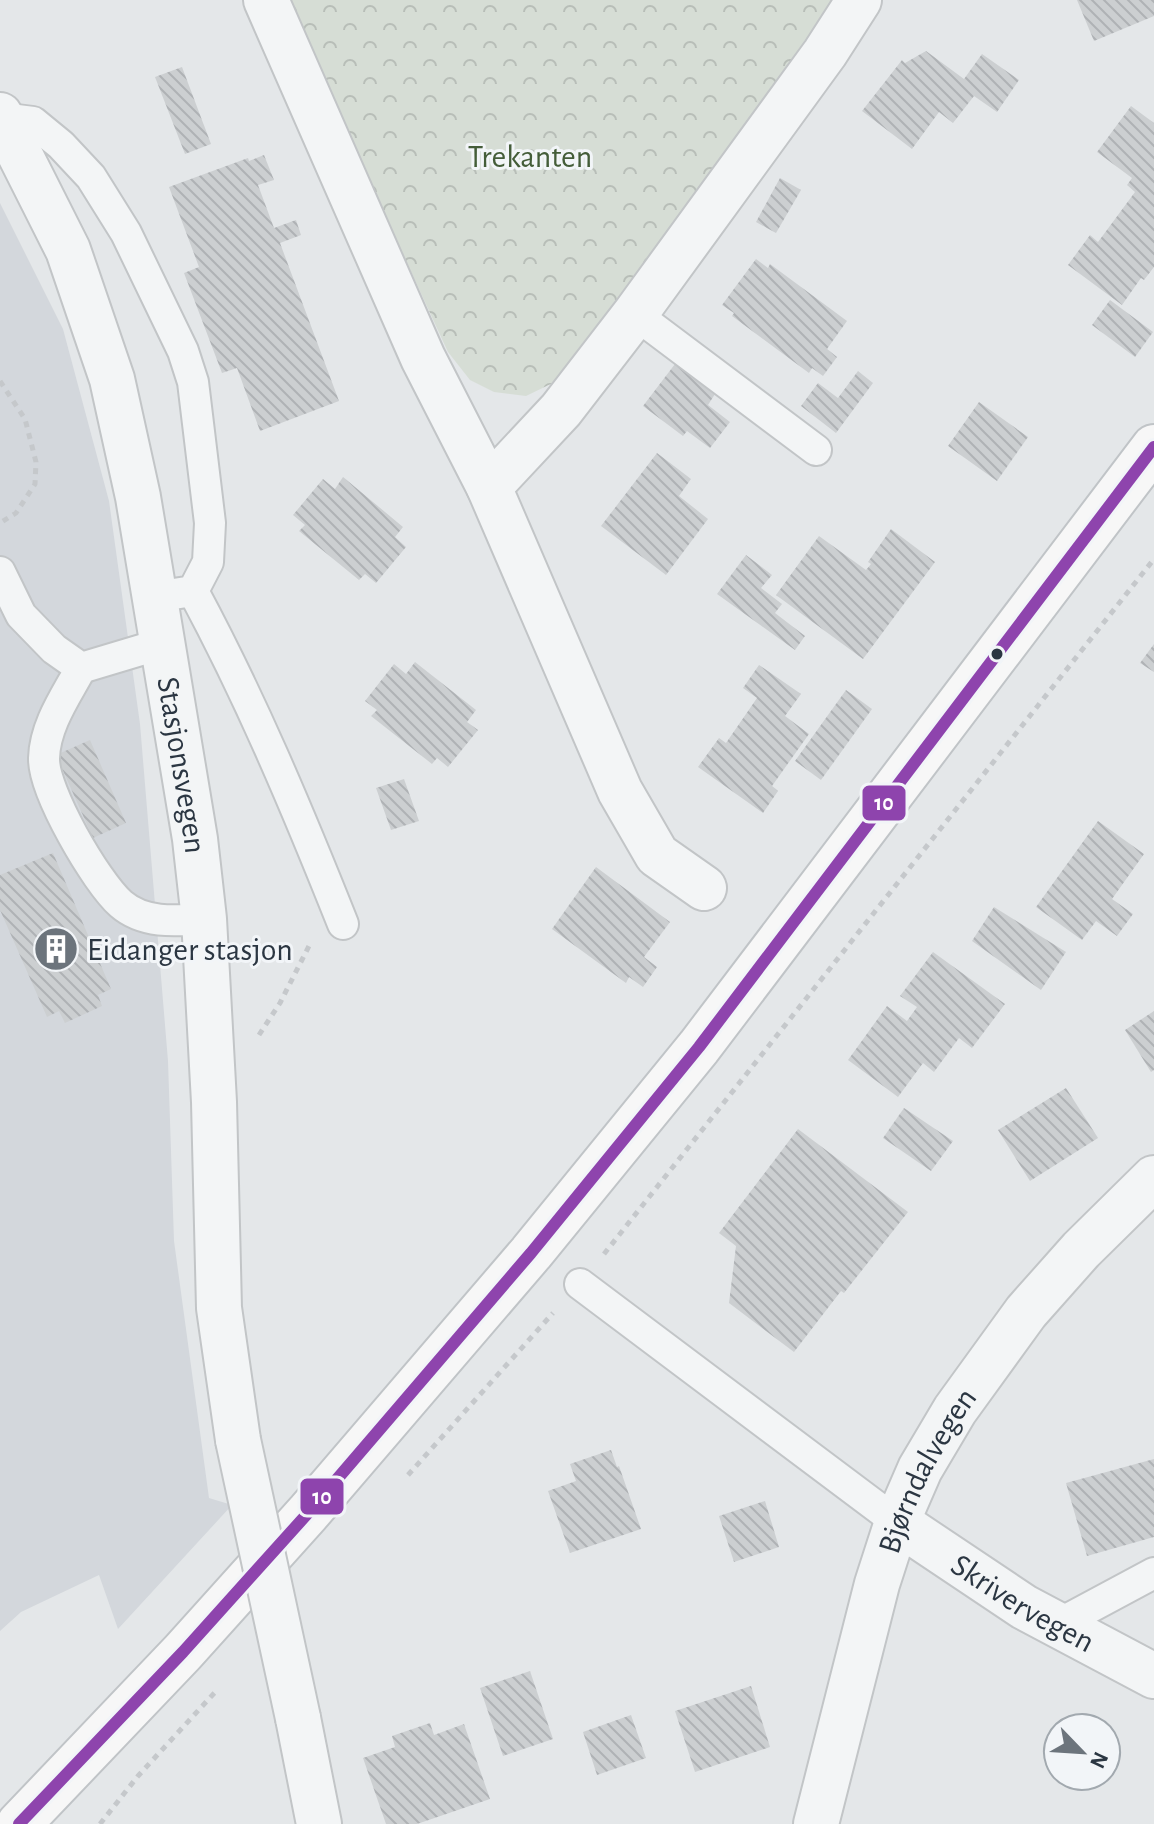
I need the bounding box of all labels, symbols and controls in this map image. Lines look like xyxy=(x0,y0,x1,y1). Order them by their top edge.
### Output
park label: Trekanten xyxy=(468,141,592,173)
unlabelled marker xyxy=(989,646,1005,662)
street label: Stasjonsvegen xyxy=(151,674,212,855)
line badge: 10 xyxy=(861,784,907,822)
text: 10 xyxy=(874,792,894,814)
building icon: Eidanger stasjon xyxy=(32,925,80,973)
place label: Eidanger stasjon xyxy=(87,934,293,966)
street label: Bjørndalvegen xyxy=(873,1382,983,1557)
line badge: 10 xyxy=(299,1477,345,1516)
text: 10 xyxy=(312,1486,332,1508)
street label: Skrivervegen xyxy=(946,1548,1099,1658)
north arrow xyxy=(1042,1712,1122,1792)
text: N xyxy=(1086,1748,1112,1772)

